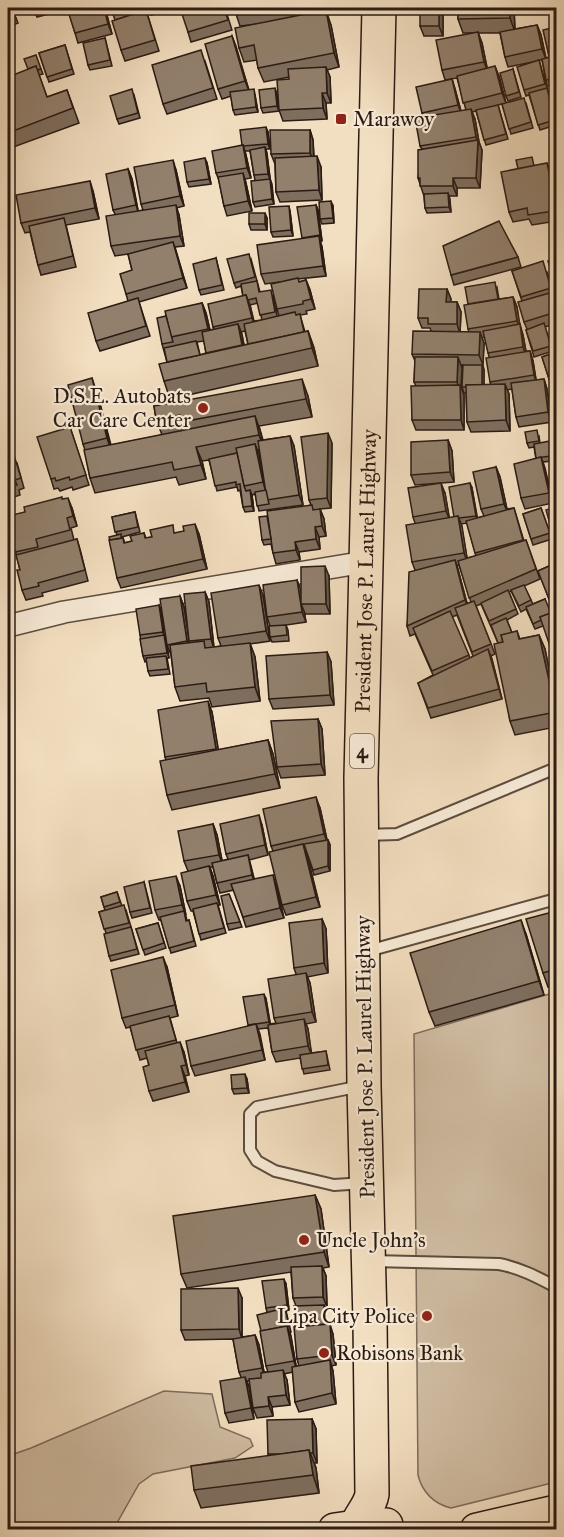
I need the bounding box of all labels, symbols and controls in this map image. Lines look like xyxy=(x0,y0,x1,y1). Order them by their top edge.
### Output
place label: Marawoy xyxy=(353,106,435,132)
marker: Marawoy xyxy=(334,112,348,126)
place label: D.S.E. Autobats Car Care Center xyxy=(53,383,191,433)
marker: D.S.E. Autobats Car Care Center xyxy=(196,401,210,415)
street label: President Jose P. Laurel Highway xyxy=(350,428,382,713)
road number: 4 xyxy=(350,734,374,768)
street label: President Jose P. Laurel Highway xyxy=(350,914,380,1199)
place label: Uncle John's xyxy=(316,1227,426,1253)
marker: Uncle John's xyxy=(297,1233,311,1247)
place label: Lipa City Police xyxy=(277,1303,415,1329)
marker: Lipa City Police xyxy=(420,1309,434,1323)
place label: Robisons Bank xyxy=(336,1340,463,1366)
marker: Robisons Bank xyxy=(317,1346,331,1360)

